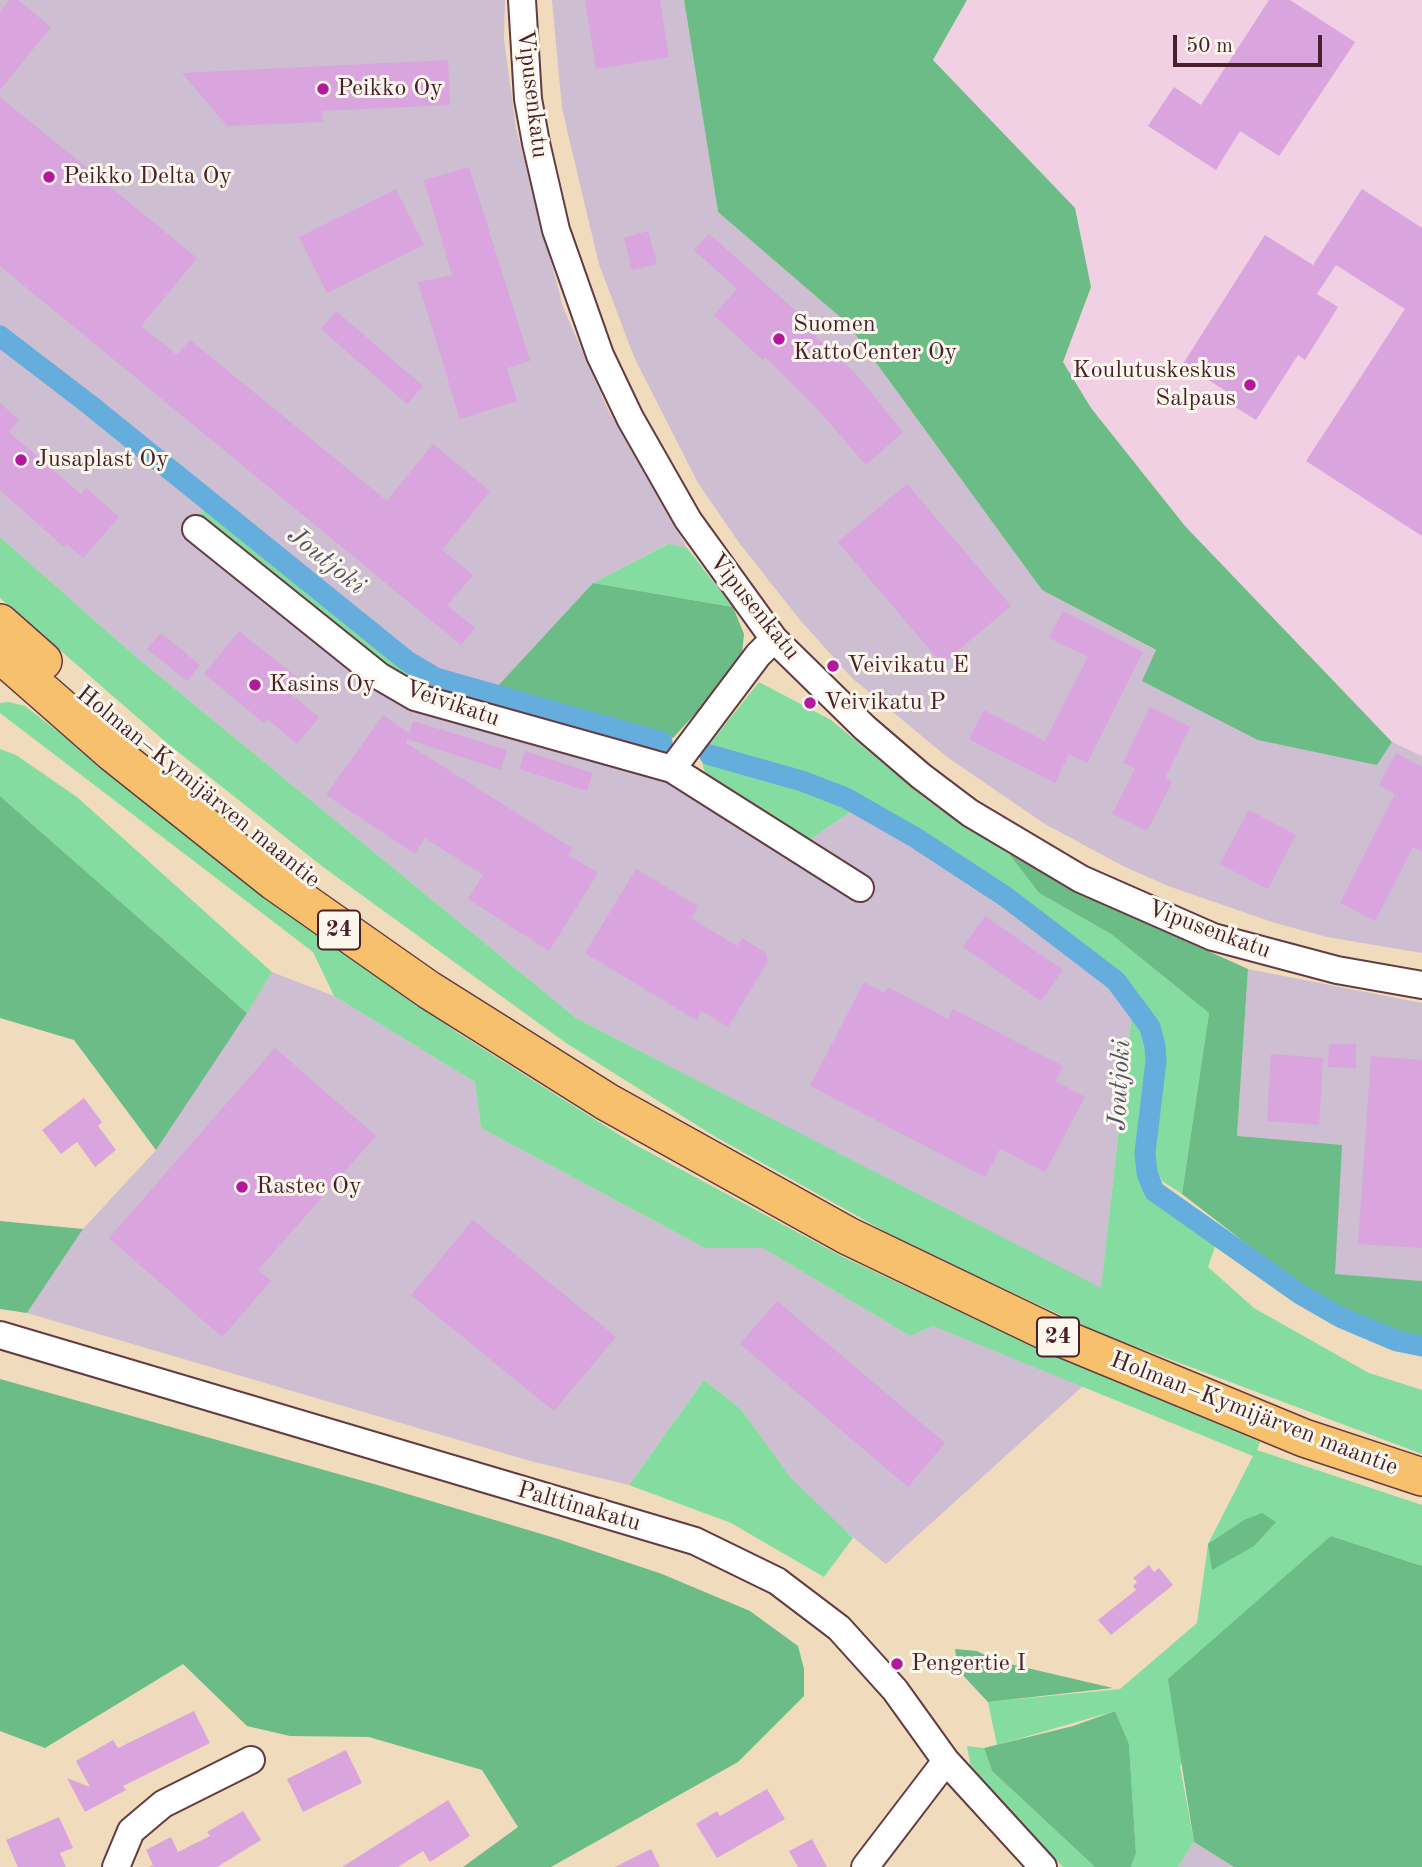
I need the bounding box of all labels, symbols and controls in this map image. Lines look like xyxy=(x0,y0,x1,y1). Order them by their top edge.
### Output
scale bar xyxy=(1177,21,1326,65)
street label: Vipusenkatu xyxy=(510,28,554,160)
text: 50 m xyxy=(1186,36,1233,57)
place label: Peikko Oy xyxy=(337,75,443,103)
marker: Peikko Oy xyxy=(315,81,331,97)
place label: Peikko Delta Oy xyxy=(63,163,232,191)
marker: Peikko Delta Oy xyxy=(41,169,57,185)
place label: Suomen KattoCenter Oy xyxy=(793,311,957,367)
marker: Suomen KattoCenter Oy xyxy=(771,331,787,347)
place label: Koulutuskeskus Salpaus xyxy=(1073,357,1236,413)
marker: Koulutuskeskus Salpaus xyxy=(1242,377,1258,393)
place label: Jusaplast Oy xyxy=(35,446,169,474)
marker: Jusaplast Oy xyxy=(13,452,29,468)
water label: Joutjoki xyxy=(281,520,371,602)
street label: Vipusenkatu xyxy=(702,548,806,666)
place label: Veivikatu E xyxy=(847,652,969,680)
marker: Veivikatu E xyxy=(825,658,841,674)
place label: Kasins Oy xyxy=(269,671,376,699)
street label: Veivikatu xyxy=(401,674,503,734)
marker: Kasins Oy xyxy=(247,677,263,693)
street label: Holman–Kymijärven maantie xyxy=(70,680,326,894)
place label: Veivikatu P xyxy=(824,689,946,717)
marker: Veivikatu P xyxy=(802,695,818,711)
street label: Vipusenkatu xyxy=(1143,894,1275,966)
road number: 24 xyxy=(318,911,360,950)
water label: Joutjoki xyxy=(1102,1039,1138,1131)
place label: Rastec Oy xyxy=(256,1173,362,1201)
marker: Rastec Oy xyxy=(234,1179,250,1195)
road number: 24 xyxy=(1037,1318,1079,1356)
street label: Holman–Kymijärven maantie xyxy=(1106,1346,1402,1482)
street label: Palttinakatu xyxy=(514,1476,644,1538)
place label: Pengertie I xyxy=(911,1650,1026,1678)
marker: Pengertie I xyxy=(889,1656,905,1672)

